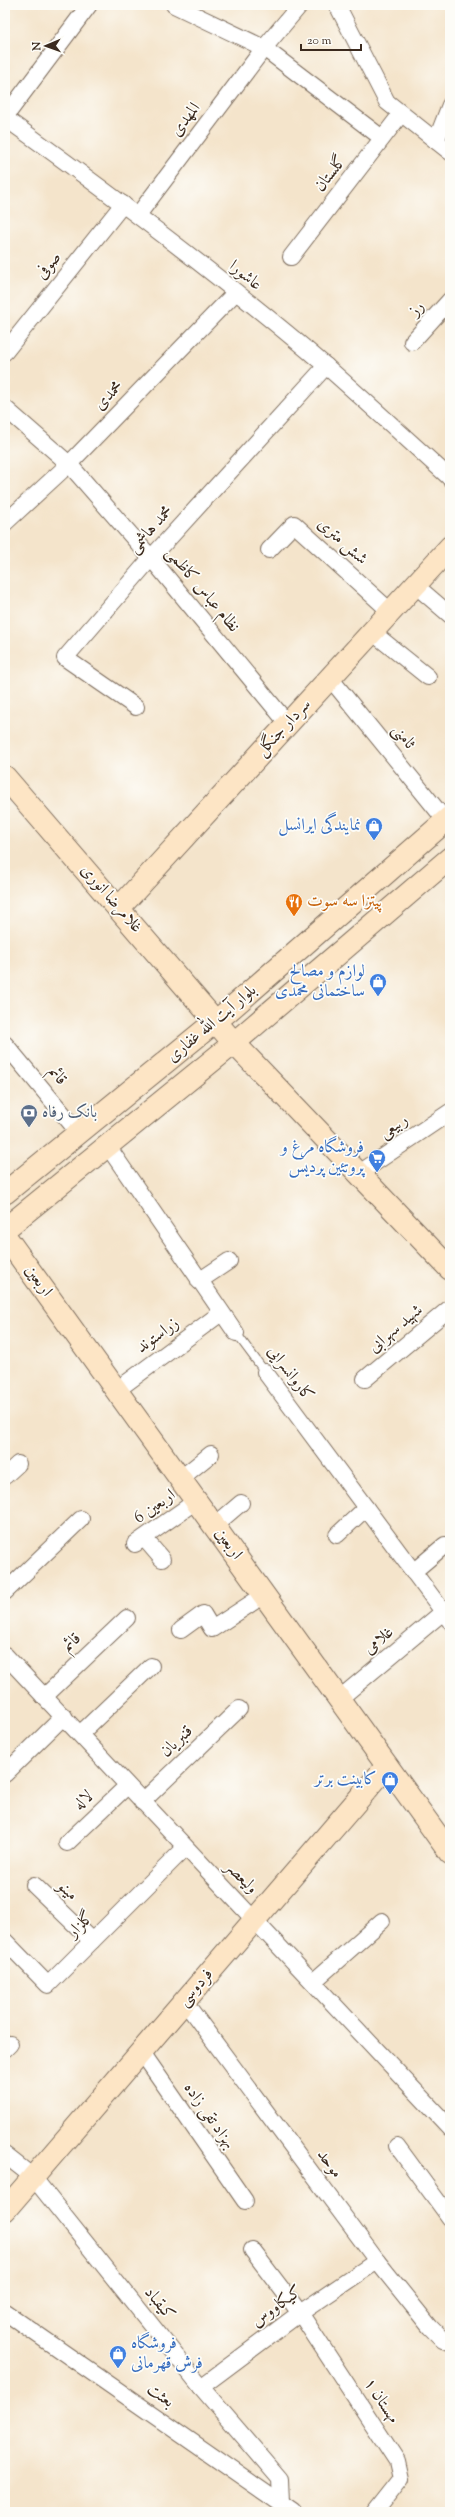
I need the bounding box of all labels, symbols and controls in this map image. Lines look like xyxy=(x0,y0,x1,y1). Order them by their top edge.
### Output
north arrow xyxy=(26,26,66,66)
scale bar xyxy=(301,26,361,52)
text: 20 m xyxy=(307,32,332,50)
text: N xyxy=(29,41,45,52)
street label: المهدی xyxy=(165,98,207,142)
street label: گلستان xyxy=(309,151,353,197)
street label: صوفی xyxy=(30,247,68,285)
street label: عاشورا xyxy=(223,255,267,297)
street label: رز xyxy=(402,296,430,324)
street label: محمدی xyxy=(89,375,129,416)
street label: محمد هاشمی xyxy=(123,500,179,559)
street label: شش متری xyxy=(311,513,373,571)
street label: نظام عباس کاظمی xyxy=(158,542,245,639)
street label: سردار جنگل xyxy=(250,693,317,762)
street label: ثامنی xyxy=(385,719,421,755)
place label: نمایندگی ایرانسل xyxy=(278,811,361,838)
shop icon: نمایندگی ایرانسل xyxy=(364,816,384,841)
street label: غلامرضا انوری xyxy=(74,859,148,939)
place label: پیتزا سه سوت xyxy=(307,890,382,914)
restaurant icon: پیتزا سه سوت xyxy=(284,892,304,917)
place label: لوازم و مصالح ساختمانی محمدی xyxy=(275,960,365,1004)
shop icon: لوازم و مصالح ساختمانی محمدی xyxy=(368,972,388,997)
street label: بلوار آیت الله غفاری xyxy=(160,977,262,1069)
street label: قائم xyxy=(41,1061,72,1092)
place label: بانک رفاه xyxy=(42,1101,97,1125)
bank icon: بانک رفاه xyxy=(19,1103,39,1128)
street label: ربیعی xyxy=(375,1109,413,1145)
place label: فروشگاه مرغ و پروتئین پردیس xyxy=(279,1135,366,1180)
supermarket icon: فروشگاه مرغ و پروتئین پردیس xyxy=(367,1148,387,1173)
street label: اربعین xyxy=(18,1260,58,1302)
street label: شهید سهرابی xyxy=(363,1299,429,1359)
street label: زراستوند xyxy=(132,1312,184,1360)
street label: کاروانسرایی xyxy=(261,1341,319,1407)
street label: اربعین 6 xyxy=(129,1484,181,1530)
street label: اربعین xyxy=(208,1523,248,1565)
street label: غلامی xyxy=(359,1621,399,1661)
street label: قائم xyxy=(57,1628,88,1659)
street label: قنبریان xyxy=(155,1720,199,1764)
place label: کابینت برتر xyxy=(313,1768,377,1792)
shop icon: کابینت برتر xyxy=(380,1770,400,1795)
street label: لاله xyxy=(68,1785,100,1817)
street label: ولیعصر xyxy=(218,1855,263,1900)
street label: مینو xyxy=(50,1874,83,1907)
street label: گلزار xyxy=(61,1906,100,1945)
street label: فردوسی xyxy=(173,1964,219,2012)
street label: بهزاد تقی زاده xyxy=(177,2078,241,2154)
street label: موحد xyxy=(310,2144,348,2184)
street label: کیکاووس xyxy=(246,2280,308,2334)
street label: کیقباد xyxy=(138,2282,180,2326)
place label: فروشگاه فرش قهرمانی xyxy=(131,2331,203,2376)
shop icon: فروشگاه فرش قهرمانی xyxy=(108,2344,128,2369)
street label: مهستان ۱ xyxy=(357,2374,405,2429)
street label: بعثت xyxy=(141,2378,179,2414)

